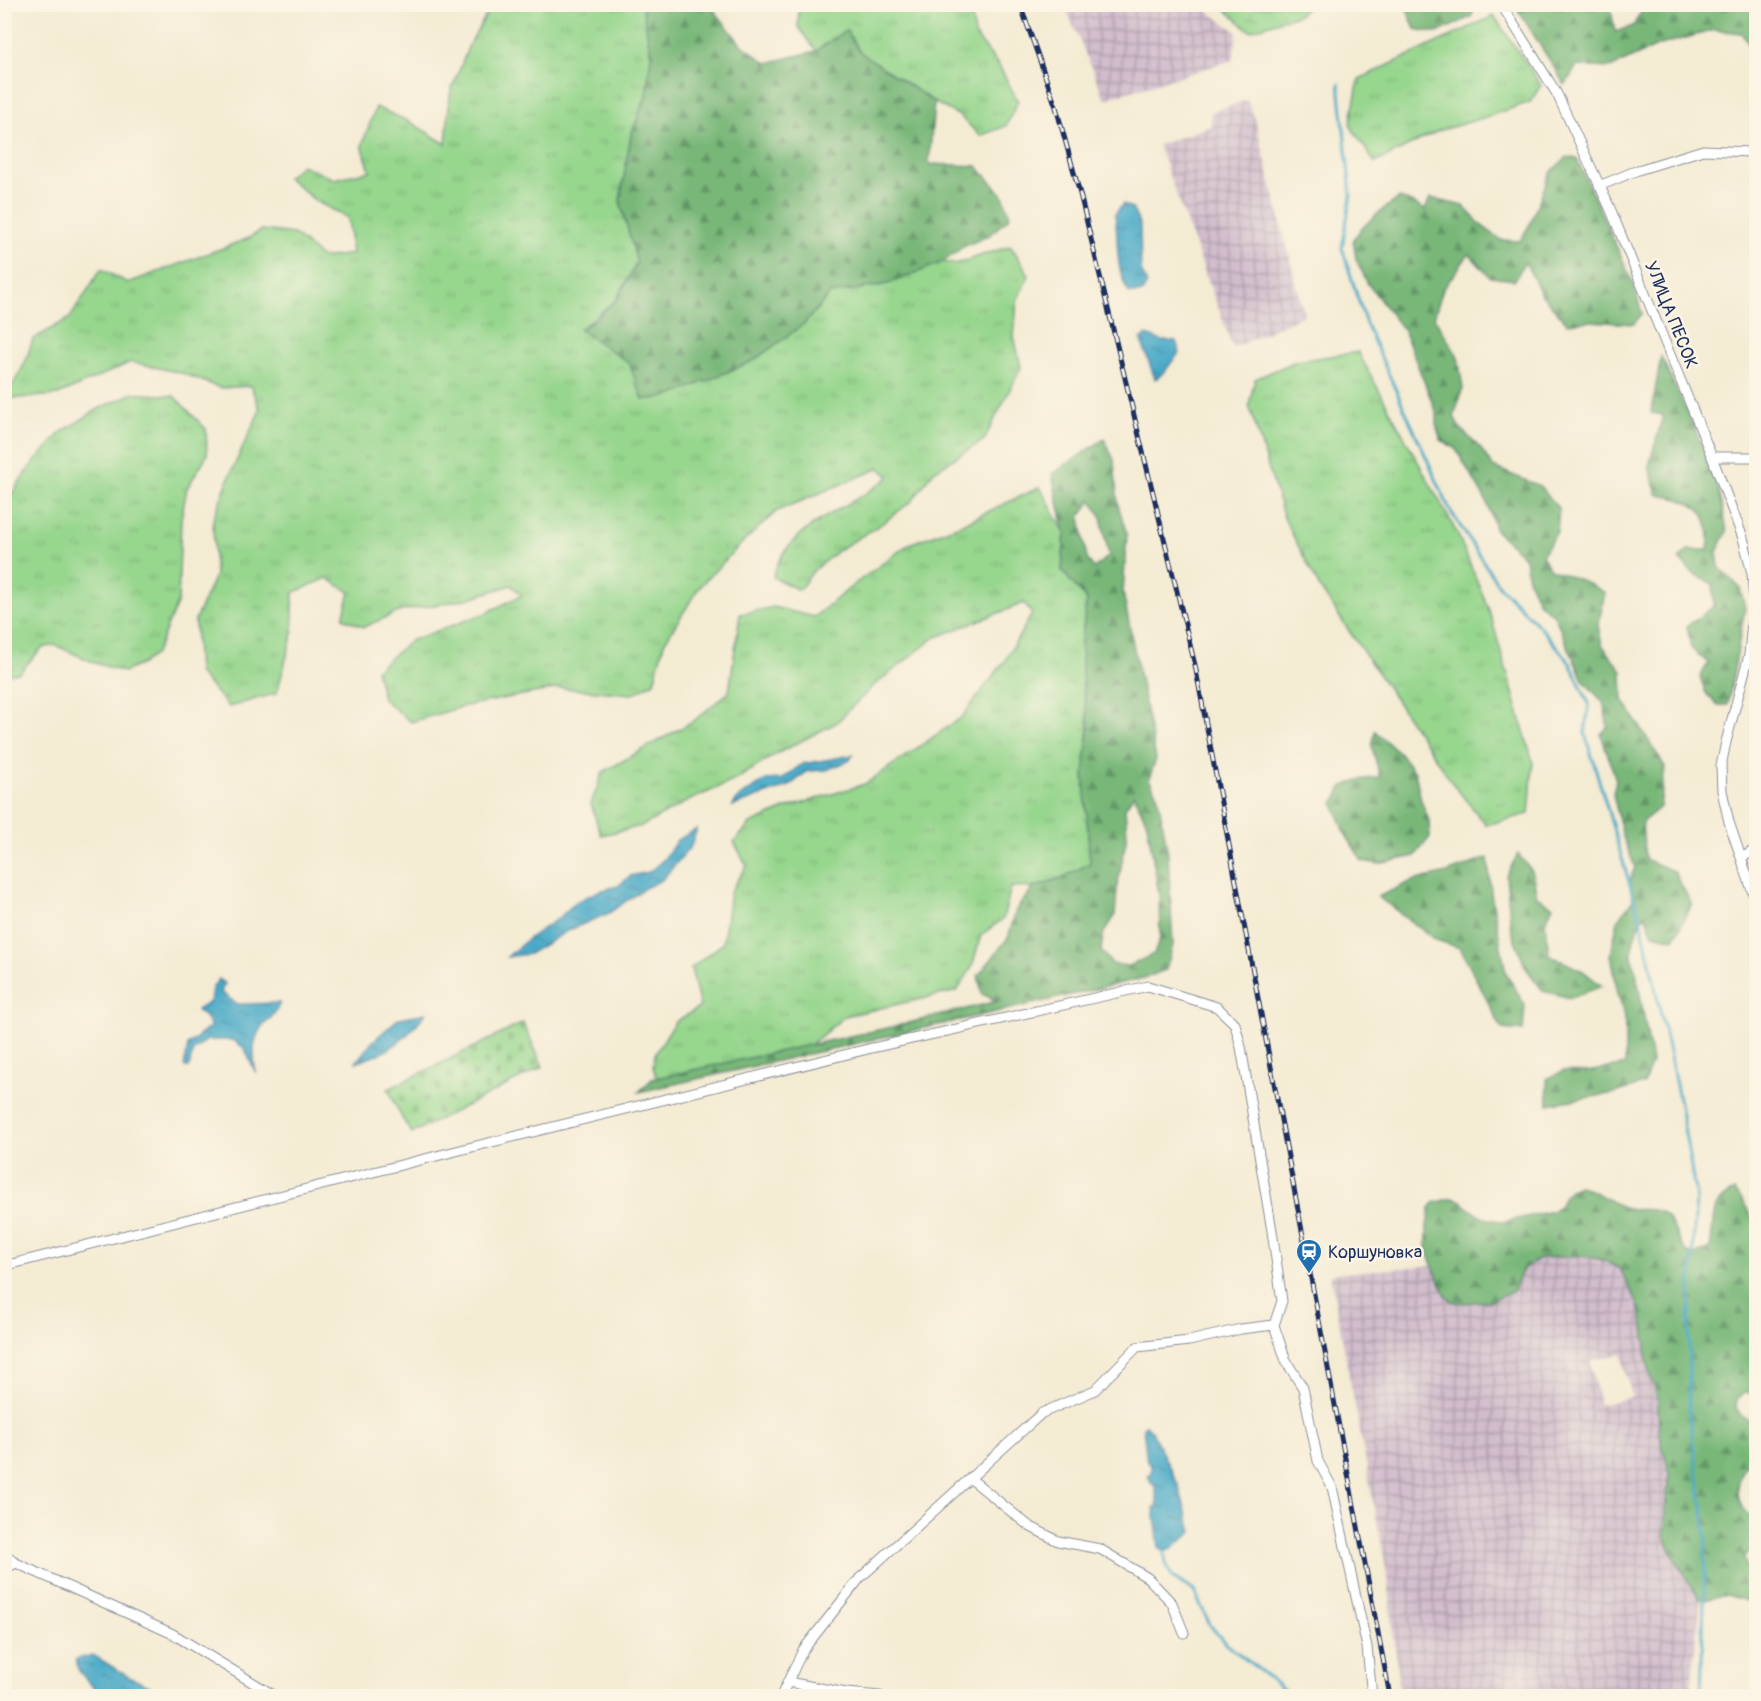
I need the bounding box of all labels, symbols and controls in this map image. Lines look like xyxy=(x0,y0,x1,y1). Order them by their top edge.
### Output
street label: УЛИЦА ПЕСОК xyxy=(1639,258,1703,372)
station icon: Коршуновка xyxy=(1294,1237,1324,1275)
place label: Коршуновка xyxy=(1328,1241,1422,1264)

